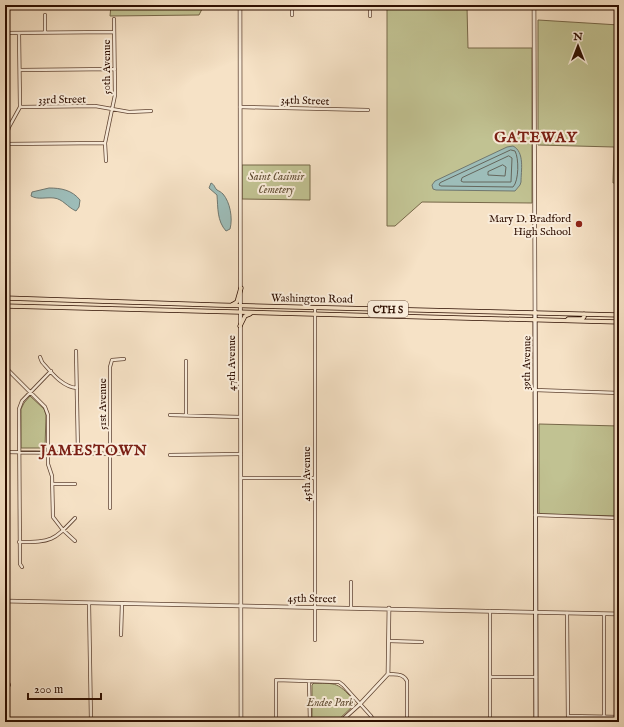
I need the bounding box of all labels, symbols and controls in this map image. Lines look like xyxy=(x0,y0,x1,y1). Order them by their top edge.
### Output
north arrow xyxy=(558,26,598,66)
text: N xyxy=(572,30,583,44)
street label: 50th Avenue xyxy=(100,40,114,95)
street label: 33rd Street xyxy=(38,93,86,107)
street label: 34th Street xyxy=(280,93,330,109)
district label: GATEWAY xyxy=(494,128,579,147)
park label: Saint Casimir Cemetery xyxy=(248,170,305,197)
place label: Mary D. Bradford High School xyxy=(489,212,571,239)
marker: Mary D. Bradford High School xyxy=(574,219,584,229)
street label: Washington Road xyxy=(271,291,353,307)
road number: CTH S xyxy=(368,301,408,317)
street label: 47th Avenue xyxy=(225,335,239,391)
street label: 39th Avenue xyxy=(520,336,534,390)
street label: 51st Avenue xyxy=(96,378,110,430)
district label: JAMESTOWN xyxy=(38,441,148,460)
street label: 45th Avenue xyxy=(300,447,314,501)
street label: 45th Street xyxy=(288,592,337,606)
scale bar xyxy=(28,675,101,701)
text: 200 m xyxy=(34,682,63,697)
park label: Endee Park xyxy=(306,696,354,710)

